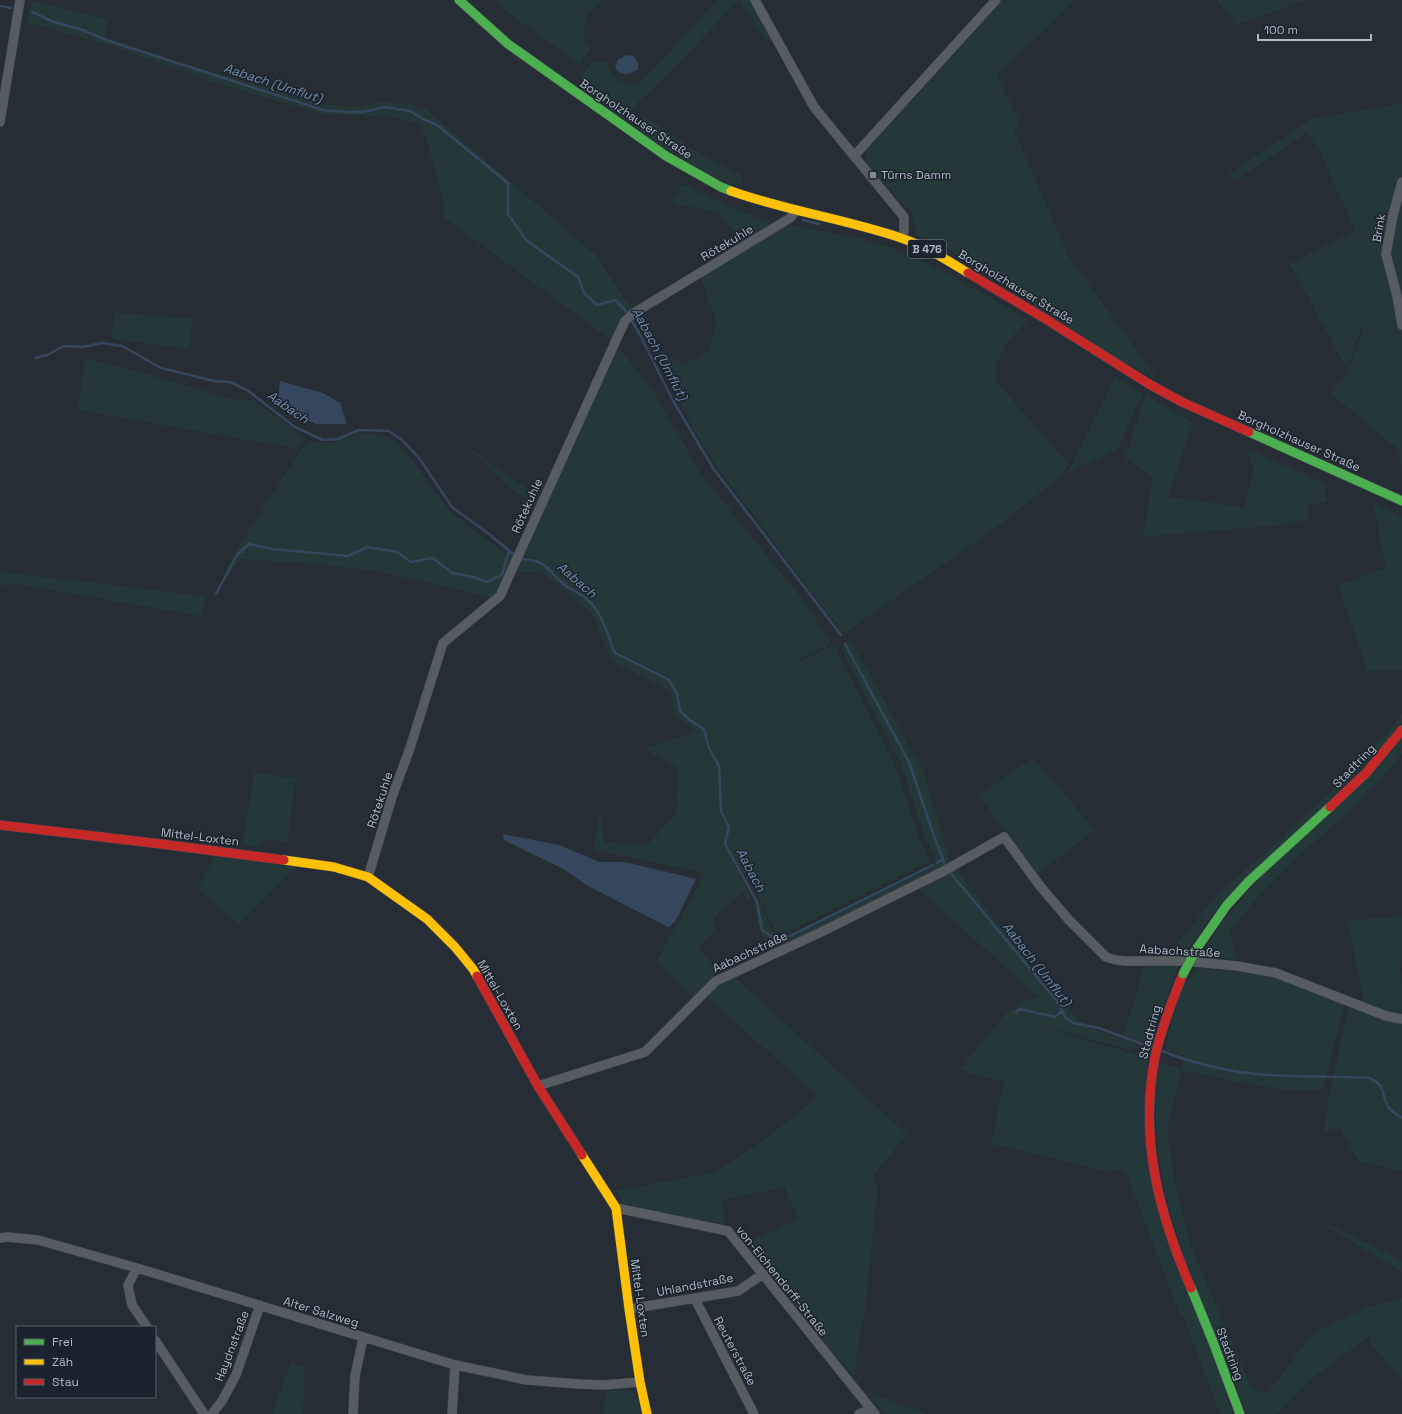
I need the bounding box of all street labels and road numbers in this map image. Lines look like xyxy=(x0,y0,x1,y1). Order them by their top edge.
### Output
street label: Borgholzhauser Straße xyxy=(577,75,695,163)
street label: Brink xyxy=(1369,212,1390,244)
street label: Rötekuhle xyxy=(698,221,756,265)
road number: B 476 xyxy=(908,240,946,258)
street label: Borgholzhauser Straße xyxy=(955,246,1077,328)
street label: Borgholzhauser Straße xyxy=(1235,407,1363,475)
street label: Rötekuhle xyxy=(508,476,546,536)
street label: Stadtring xyxy=(1329,741,1379,791)
street label: Rötekuhle xyxy=(363,770,397,830)
street label: Mittel-Loxten xyxy=(160,824,240,850)
street label: Aabachstraße xyxy=(710,928,790,976)
street label: Aabachstraße xyxy=(1139,941,1221,961)
street label: Mittel-Loxten xyxy=(473,957,527,1033)
street label: Stadtring xyxy=(1135,1003,1165,1061)
street label: von-Eichendorff-Straße xyxy=(732,1222,832,1340)
street label: Mittel-Loxten xyxy=(627,1258,653,1338)
street label: Uhlandstraße xyxy=(655,1270,735,1300)
street label: Alter Salzweg xyxy=(281,1293,361,1331)
street label: Haydnstraße xyxy=(211,1308,253,1384)
street label: Reuterstraße xyxy=(710,1314,760,1388)
street label: Stadtring xyxy=(1213,1325,1247,1383)

